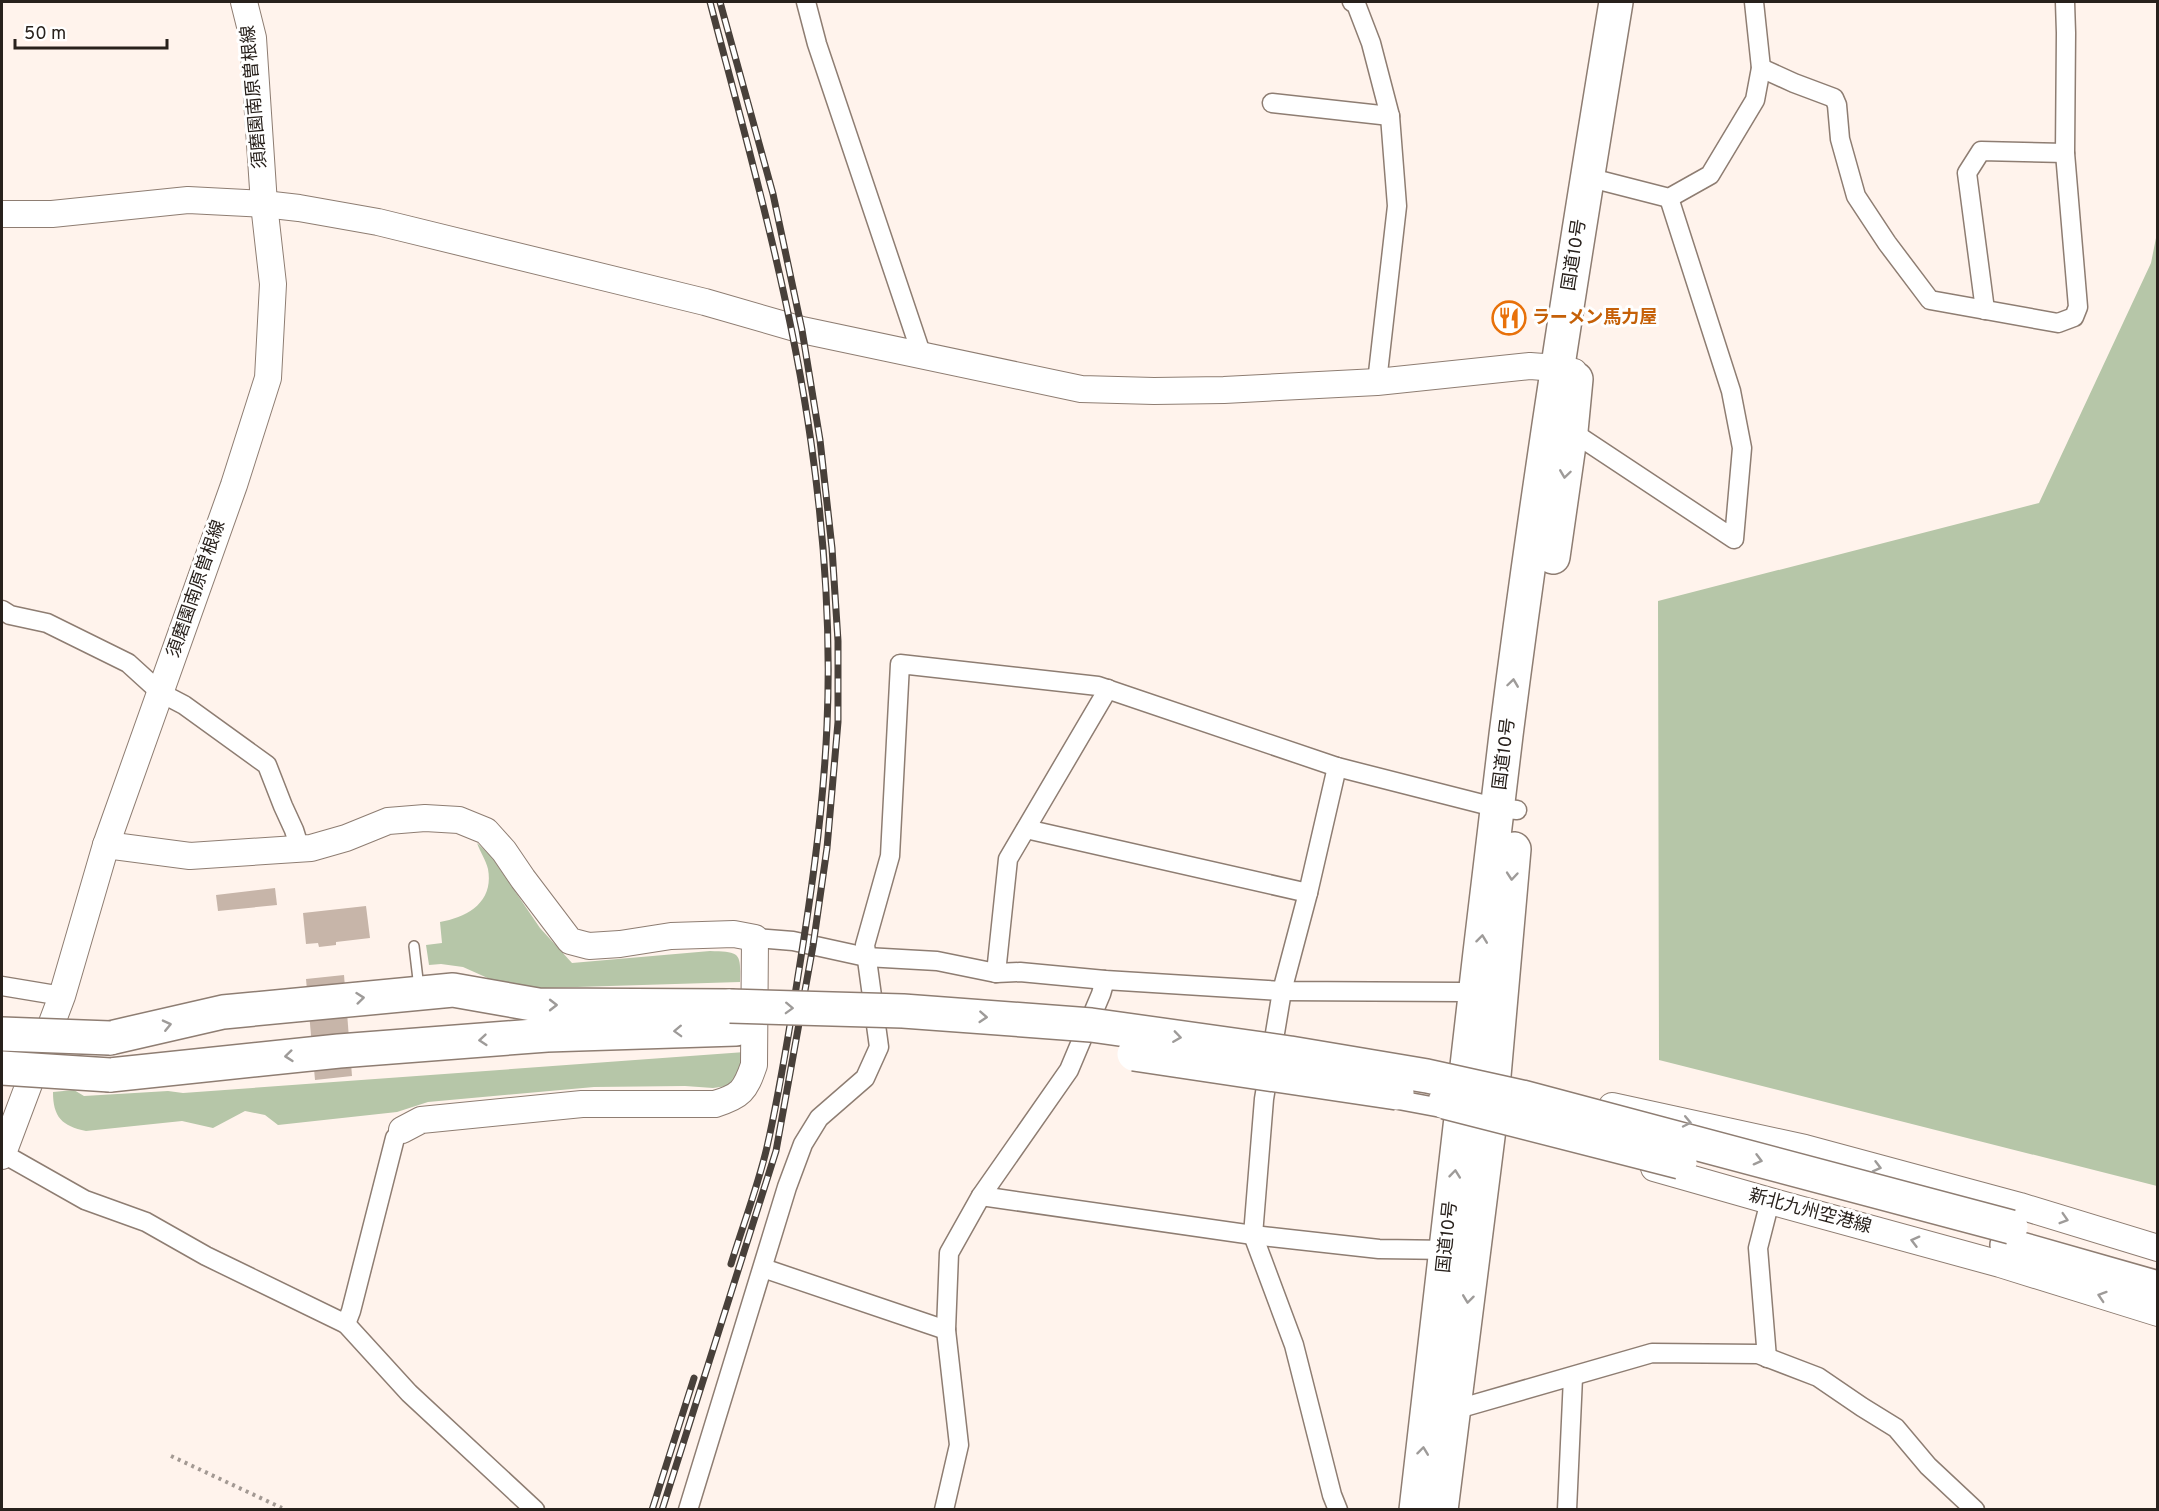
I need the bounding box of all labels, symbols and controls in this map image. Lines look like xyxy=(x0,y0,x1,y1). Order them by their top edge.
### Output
scale bar xyxy=(15,12,166,50)
text: 50 m xyxy=(24,23,66,46)
street label: 須磨園南原曽根線 xyxy=(237,24,273,170)
street label: 国道10号 xyxy=(1558,218,1592,292)
restaurant icon: ラーメン馬力屋 xyxy=(1491,300,1527,336)
place label: ラーメン馬力屋 xyxy=(1532,307,1657,330)
one-way arrow xyxy=(1560,470,1572,479)
street label: 須磨園南原曽根線 xyxy=(163,517,231,661)
one-way arrow xyxy=(1507,678,1519,687)
street label: 国道10号 xyxy=(1489,717,1521,791)
one-way arrow xyxy=(1506,871,1519,880)
one-way arrow xyxy=(1475,934,1487,943)
one-way arrow xyxy=(356,992,365,1005)
one-way arrow xyxy=(549,999,558,1011)
one-way arrow xyxy=(784,1001,793,1014)
one-way arrow xyxy=(979,1010,988,1023)
one-way arrow xyxy=(162,1019,172,1032)
one-way arrow xyxy=(673,1024,682,1037)
one-way arrow xyxy=(1173,1031,1182,1043)
one-way arrow xyxy=(478,1033,488,1046)
one-way arrow xyxy=(284,1049,293,1062)
one-way arrow xyxy=(1682,1115,1692,1128)
one-way arrow xyxy=(1752,1153,1762,1166)
one-way arrow xyxy=(1871,1160,1881,1172)
one-way arrow xyxy=(1448,1170,1461,1179)
street label: 新北九州空港線 xyxy=(1746,1185,1874,1239)
street label: 国道10号 xyxy=(1433,1200,1463,1274)
one-way arrow xyxy=(2058,1212,2069,1224)
one-way arrow xyxy=(1910,1235,1920,1248)
one-way arrow xyxy=(2097,1291,2108,1303)
one-way arrow xyxy=(1462,1295,1474,1304)
one-way arrow xyxy=(1416,1447,1429,1456)

